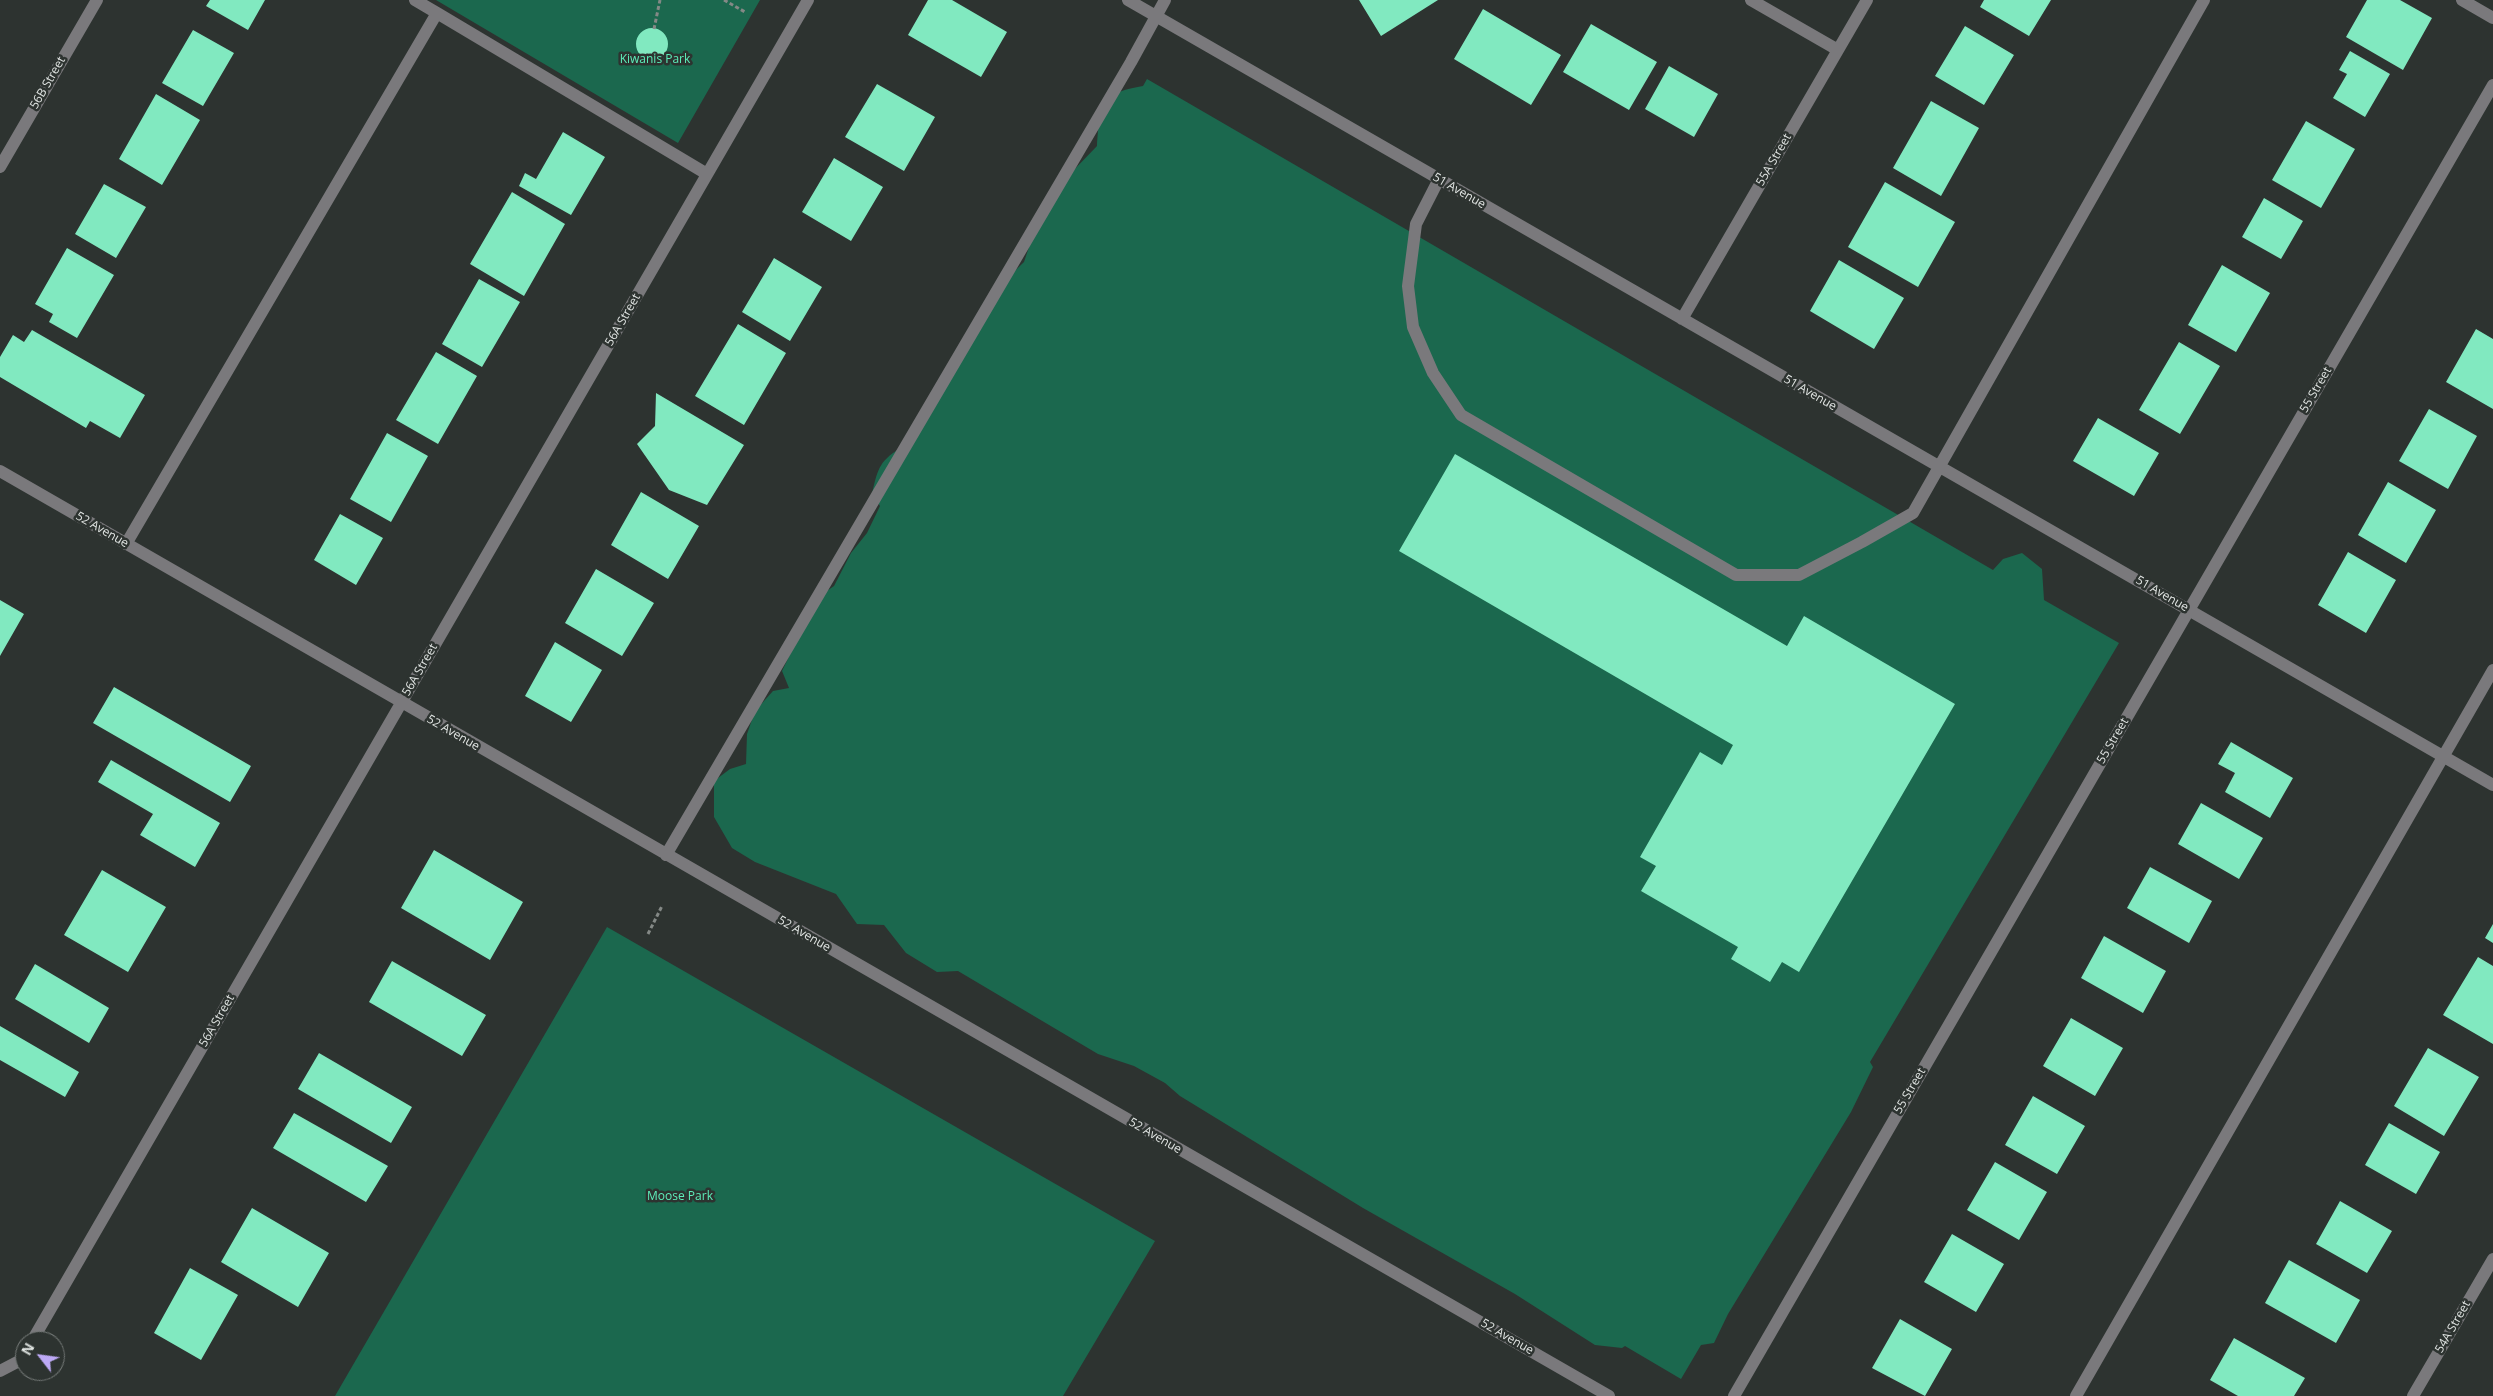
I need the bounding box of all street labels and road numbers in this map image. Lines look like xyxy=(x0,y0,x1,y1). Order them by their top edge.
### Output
street label: 56B Street xyxy=(27,54,69,112)
street label: 55A Street xyxy=(1753,131,1795,189)
street label: 51 Avenue xyxy=(1430,170,1488,212)
street label: 56A Street xyxy=(602,291,644,349)
street label: 55 Street xyxy=(2297,365,2335,415)
street label: 51 Avenue xyxy=(1781,372,1839,414)
street label: 52 Avenue xyxy=(73,509,131,551)
street label: 51 Avenue xyxy=(2133,573,2191,615)
street label: 56A Street xyxy=(399,641,441,699)
street label: 52 Avenue xyxy=(424,712,482,754)
street label: 55 Street xyxy=(2094,716,2132,766)
street label: 52 Avenue xyxy=(775,913,833,955)
street label: 56A Street xyxy=(196,992,238,1050)
street label: 55 Street xyxy=(1891,1066,1929,1116)
street label: 52 Avenue xyxy=(1126,1115,1184,1157)
street label: 54A Street xyxy=(2432,1298,2474,1356)
street label: 52 Avenue xyxy=(1478,1316,1536,1358)

